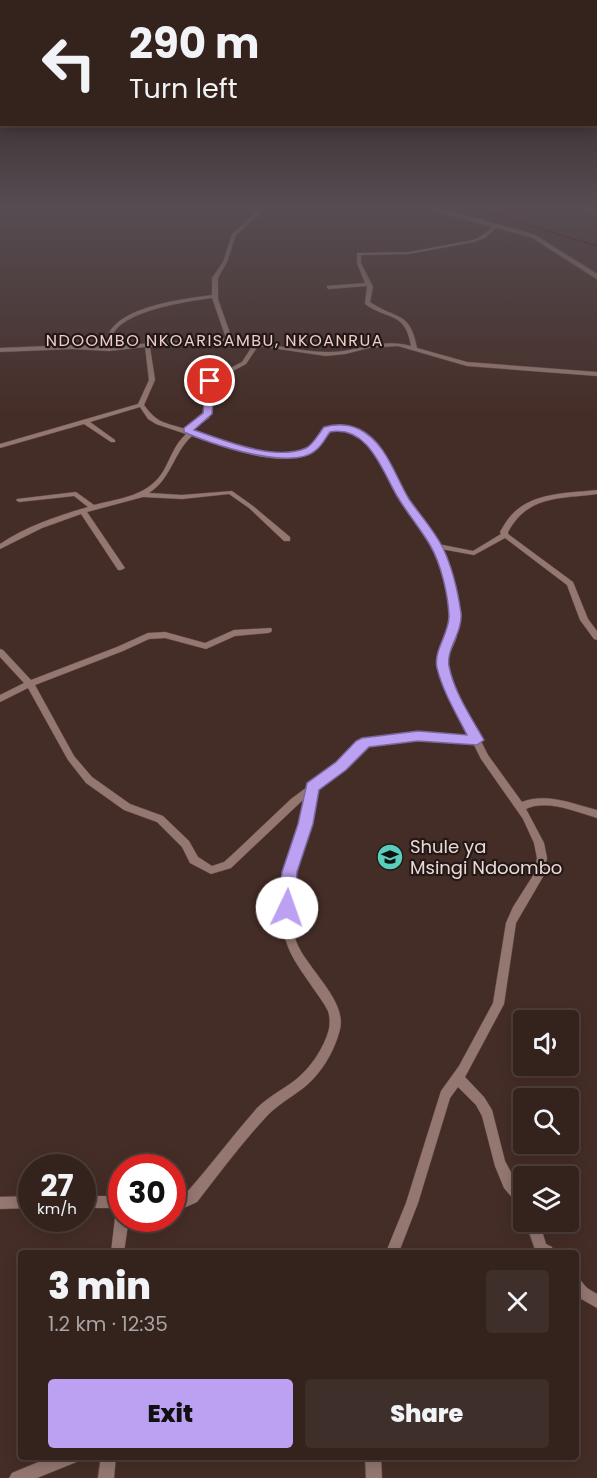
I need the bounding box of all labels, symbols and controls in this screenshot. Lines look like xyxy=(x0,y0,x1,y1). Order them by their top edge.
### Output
text: 290 m xyxy=(129,14,260,73)
icon: left xyxy=(30,24,108,102)
text: Turn left xyxy=(129,70,238,107)
district label: NDOOMBO NKOARISAMBU, NKOANRUA xyxy=(46,329,384,352)
pin xyxy=(184,355,235,406)
icon: arrive xyxy=(193,364,226,397)
place label: Shule ya Msingi Ndoombo xyxy=(410,834,562,880)
school or university icon: Shule ya Msingi Ndoombo xyxy=(375,842,405,872)
position arrow xyxy=(255,876,319,940)
map controls xyxy=(513,1010,579,1232)
button: sound xyxy=(513,1010,579,1076)
button: search xyxy=(513,1088,579,1154)
speed limit sign: 30 xyxy=(108,1154,186,1232)
text: 27 xyxy=(40,1164,74,1207)
button: layers xyxy=(513,1166,579,1232)
text: km/h xyxy=(37,1198,77,1219)
text: 3 min xyxy=(48,1261,151,1312)
button: close xyxy=(486,1270,549,1333)
text: 1.2 km · 12:35 xyxy=(48,1310,168,1338)
button: Exit xyxy=(48,1379,293,1448)
button: Share xyxy=(305,1379,549,1448)

